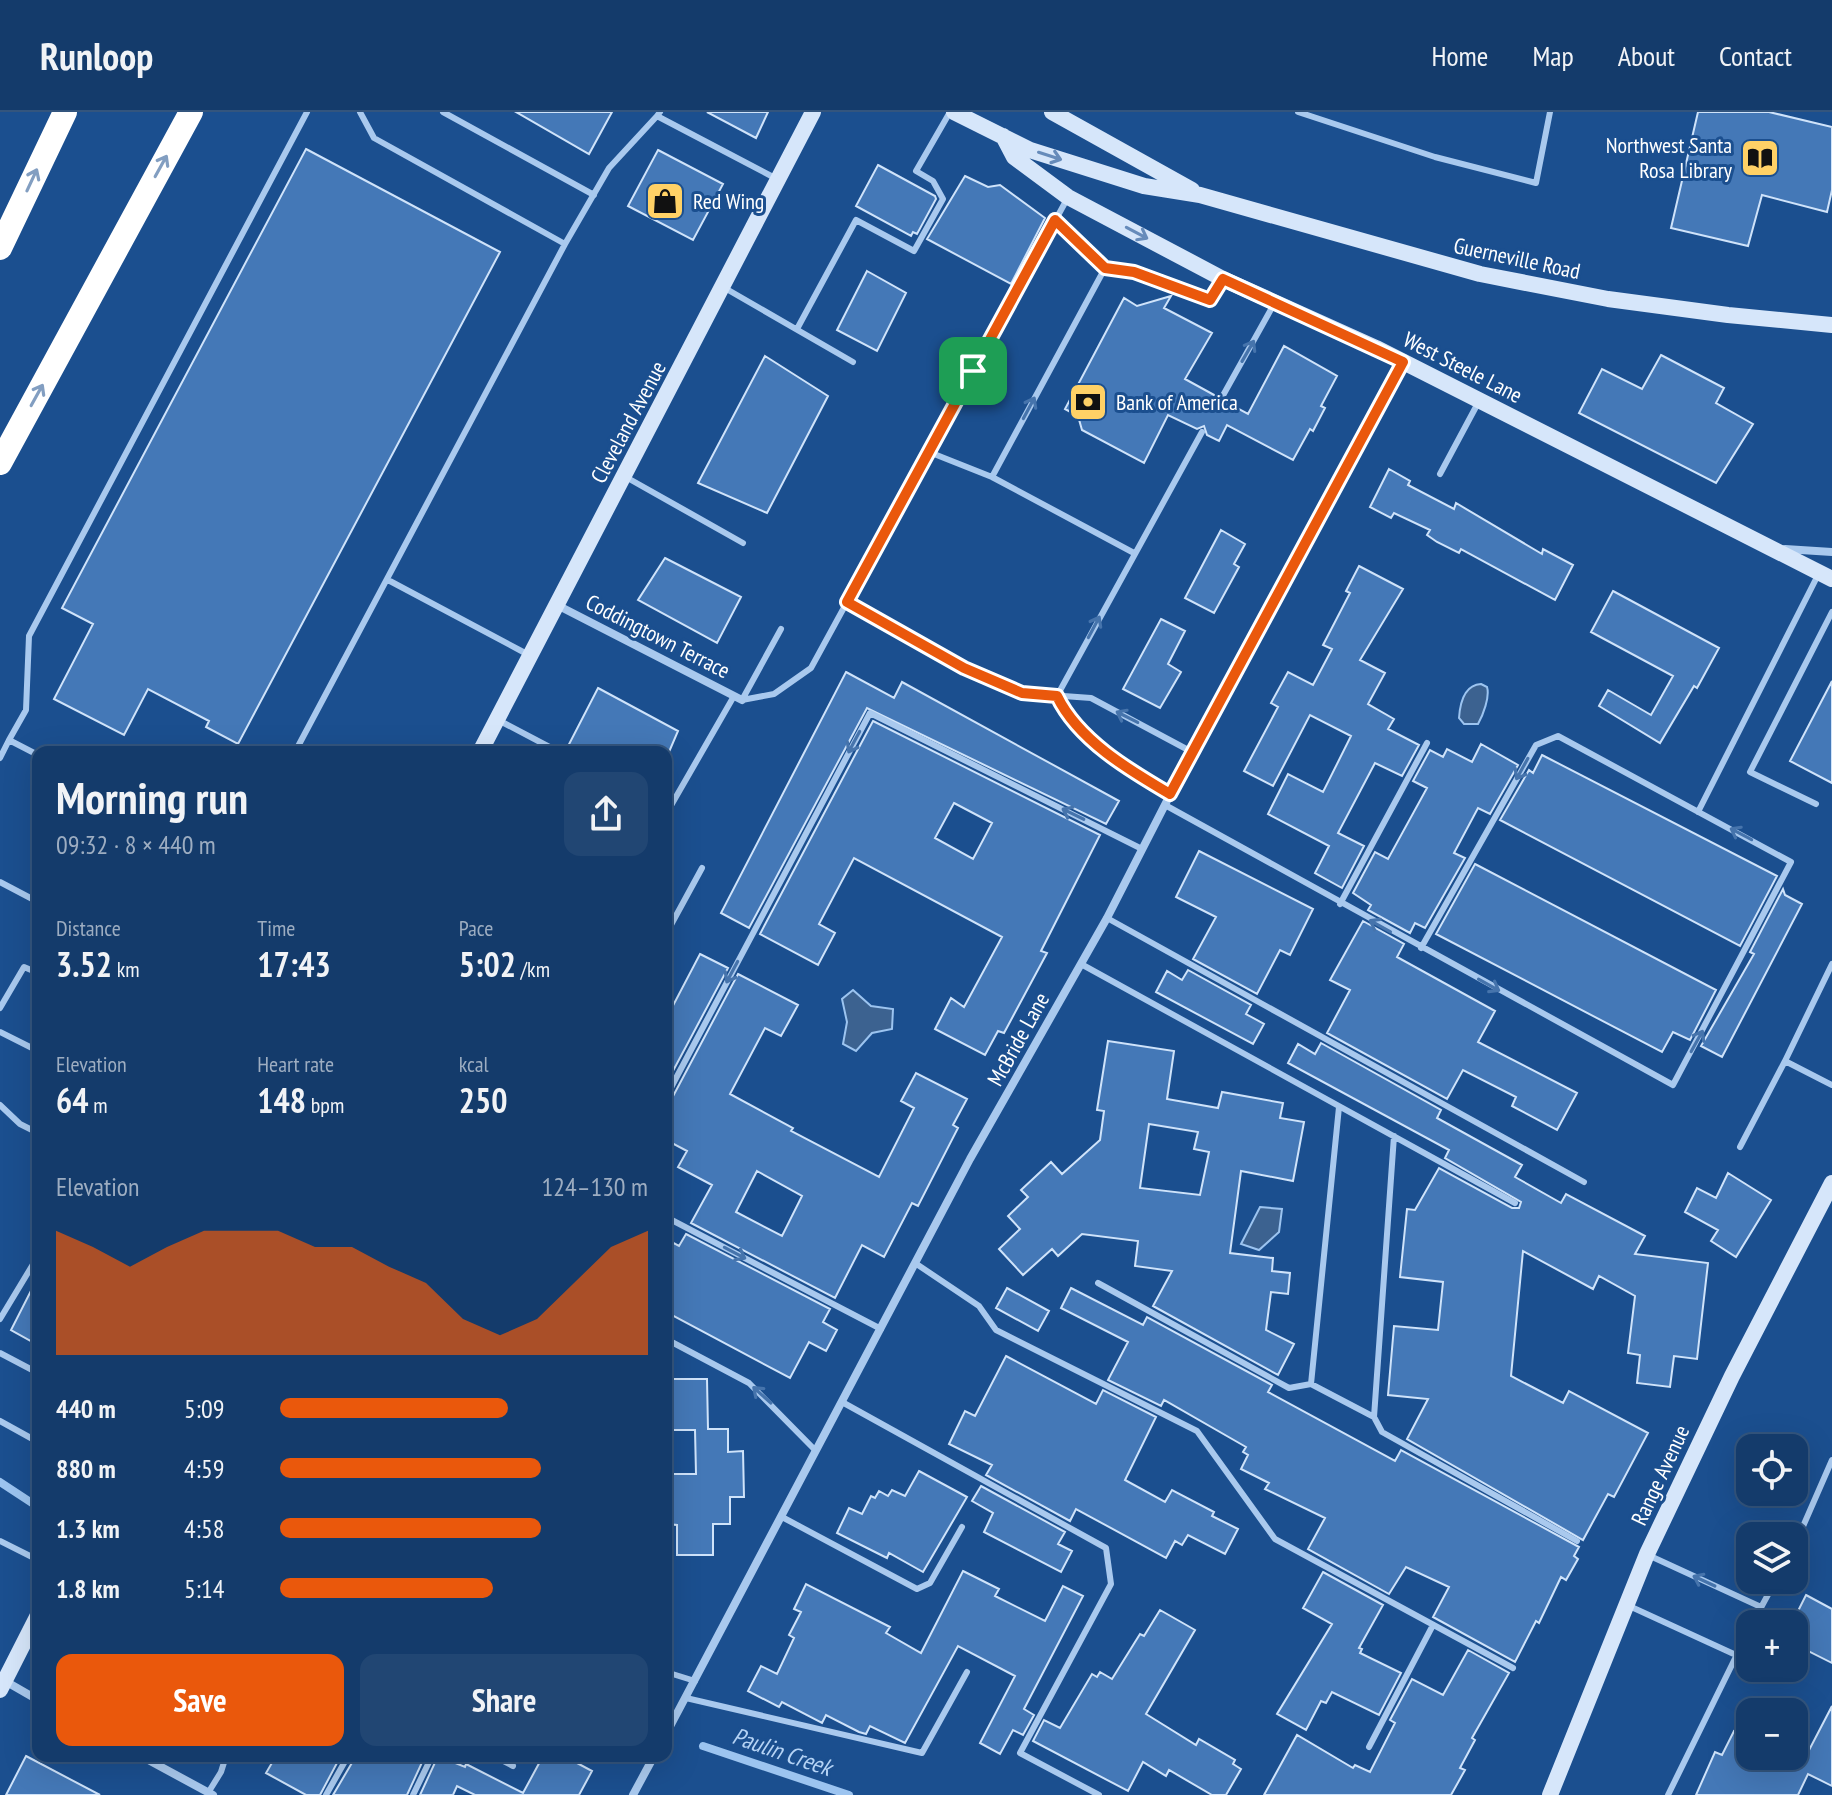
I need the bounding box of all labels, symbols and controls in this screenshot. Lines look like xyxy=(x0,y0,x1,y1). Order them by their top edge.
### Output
text: Runloop xyxy=(40,31,153,80)
text: Home xyxy=(1432,37,1488,74)
text: Map xyxy=(1532,37,1574,74)
text: About xyxy=(1618,37,1675,74)
text: Contact xyxy=(1719,37,1792,74)
place label: Northwest Santa Rosa Library xyxy=(1606,131,1733,184)
library icon: Northwest Santa Rosa Library xyxy=(1739,137,1781,179)
one-way arrow xyxy=(1037,150,1062,164)
one-way arrow xyxy=(154,155,170,179)
one-way arrow xyxy=(25,169,40,193)
shop icon: Red Wing xyxy=(644,180,686,222)
place label: Red Wing xyxy=(693,187,764,215)
one-way arrow xyxy=(1125,226,1149,241)
street label: Guerneville Road xyxy=(1451,231,1583,285)
street label: West Steele Lane xyxy=(1399,325,1527,409)
pin xyxy=(939,337,1007,405)
one-way arrow xyxy=(1240,340,1256,363)
icon: arrive xyxy=(951,349,995,393)
street label: Cleveland Avenue xyxy=(584,356,672,488)
bank icon: Bank of America xyxy=(1067,381,1109,423)
one-way arrow xyxy=(30,383,46,407)
place label: Bank of America xyxy=(1116,388,1238,416)
one-way arrow xyxy=(1022,397,1038,421)
street label: Coddingtown Terrace xyxy=(581,588,735,684)
one-way arrow xyxy=(1087,616,1103,639)
one-way arrow xyxy=(1115,709,1139,725)
one-way arrow xyxy=(846,730,862,753)
one-way arrow xyxy=(1514,757,1530,780)
text: Morning run xyxy=(56,769,248,826)
button: share xyxy=(564,772,648,856)
one-way arrow xyxy=(1061,805,1085,821)
one-way arrow xyxy=(1729,826,1753,842)
text: 09:32 · 8 × 440 m xyxy=(56,828,216,861)
text: Distance xyxy=(56,914,121,942)
text: Time xyxy=(257,914,295,942)
text: Pace xyxy=(459,914,493,942)
one-way arrow xyxy=(1369,918,1393,933)
text: 3.52 xyxy=(56,942,112,986)
text: 17:43 xyxy=(257,942,331,986)
text: 5:02 xyxy=(459,942,516,986)
text: km xyxy=(112,955,140,983)
text: /km xyxy=(516,955,550,983)
one-way arrow xyxy=(724,959,740,983)
one-way arrow xyxy=(1477,978,1501,993)
street label: McBride Lane xyxy=(981,987,1055,1091)
one-way arrow xyxy=(1690,1030,1706,1053)
text: Elevation xyxy=(56,1050,127,1078)
text: Heart rate xyxy=(257,1050,334,1078)
text: kcal xyxy=(459,1050,489,1078)
text: 64 xyxy=(56,1078,89,1122)
text: 148 xyxy=(257,1078,306,1122)
text: 250 xyxy=(459,1078,507,1122)
text: m xyxy=(89,1091,108,1119)
text: bpm xyxy=(306,1091,344,1119)
text: Elevation xyxy=(56,1170,139,1203)
text: 124–130 m xyxy=(542,1170,648,1203)
one-way arrow xyxy=(723,1246,747,1262)
one-way arrow xyxy=(752,1386,772,1405)
text: 440 m xyxy=(56,1392,116,1425)
text: 5:09 xyxy=(184,1392,224,1425)
street label: Range Avenue xyxy=(1625,1420,1695,1530)
map controls xyxy=(1736,1434,1808,1770)
button: locate xyxy=(1736,1434,1808,1506)
text: 880 m xyxy=(56,1452,116,1485)
text: 4:59 xyxy=(184,1452,224,1485)
text: 1.3 km xyxy=(56,1512,120,1545)
text: 4:58 xyxy=(184,1512,224,1545)
button: layers xyxy=(1736,1522,1808,1594)
text: 1.8 km xyxy=(56,1572,120,1605)
text: 5:14 xyxy=(184,1572,224,1605)
one-way arrow xyxy=(1692,1572,1717,1587)
button: + xyxy=(1736,1610,1808,1682)
button: Save xyxy=(56,1654,344,1746)
button: Share xyxy=(360,1654,648,1746)
button: − xyxy=(1736,1698,1808,1770)
water label: Paulin Creek xyxy=(729,1720,838,1784)

